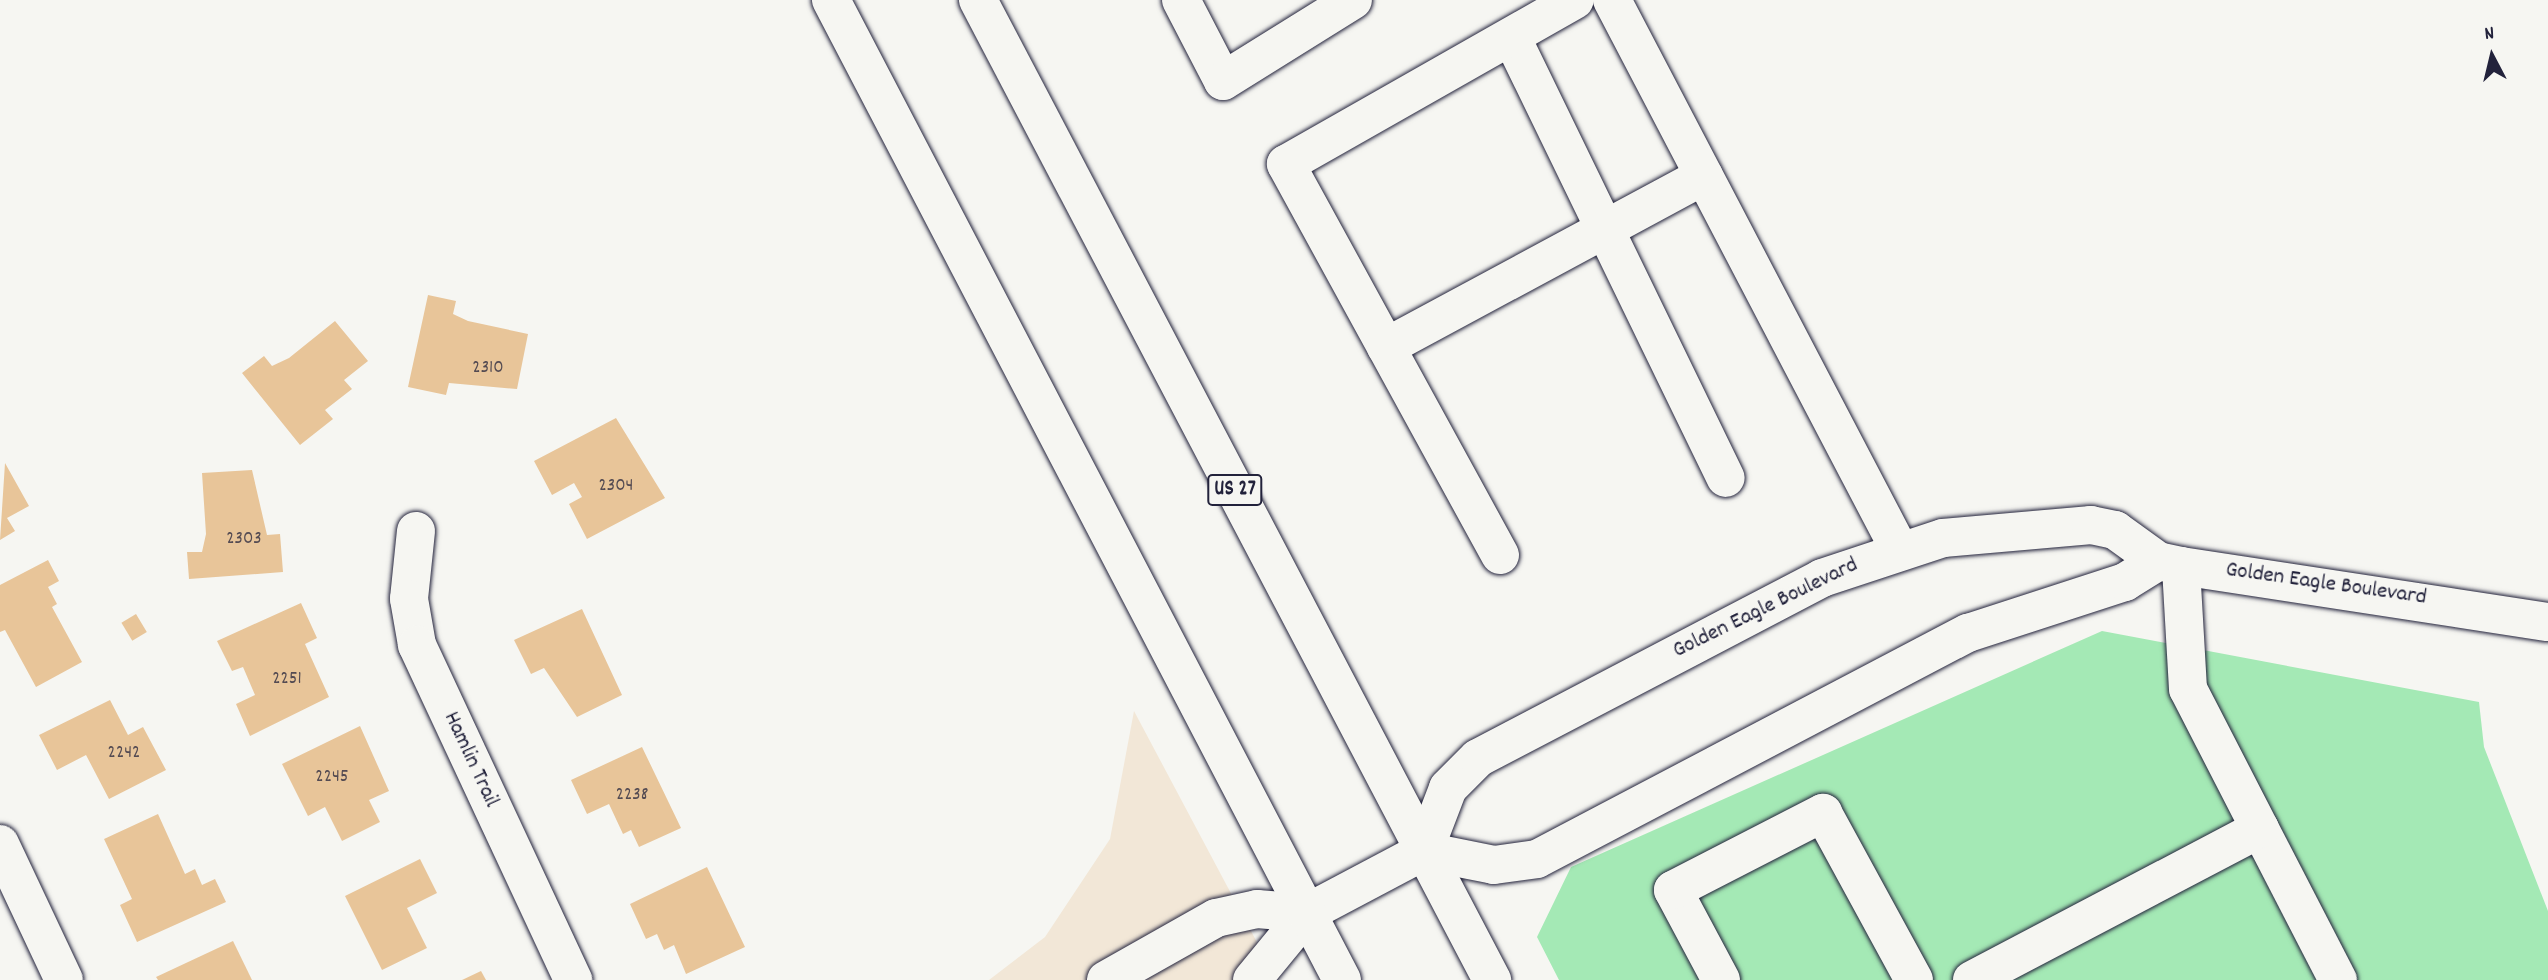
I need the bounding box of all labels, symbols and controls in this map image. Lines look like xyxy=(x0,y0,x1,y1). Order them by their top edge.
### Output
north arrow xyxy=(2457,21,2527,91)
text: N xyxy=(2483,21,2496,49)
house number: 2310 xyxy=(472,358,504,380)
road number: US 27 xyxy=(1207,472,1263,508)
house number: 2304 xyxy=(599,476,633,498)
house number: 2303 xyxy=(226,529,262,551)
street label: Golden Eagle Boulevard xyxy=(1669,552,1863,666)
street label: Golden Eagle Boulevard xyxy=(2224,557,2428,613)
house number: 2251 xyxy=(272,669,302,691)
street label: Hamlin Trail xyxy=(436,708,504,812)
house number: 2242 xyxy=(108,743,140,765)
house number: 2245 xyxy=(315,767,349,789)
house number: 2238 xyxy=(616,785,648,807)

